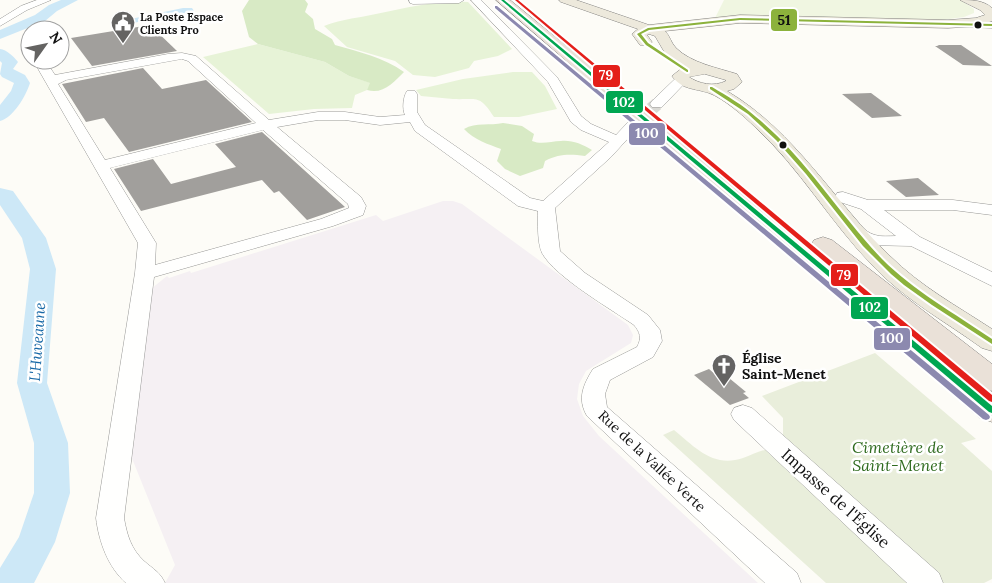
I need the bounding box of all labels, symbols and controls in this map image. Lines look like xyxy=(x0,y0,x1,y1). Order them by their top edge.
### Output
line badge: 51 xyxy=(770,8,798,32)
public building icon: La Poste Espace Clients Pro xyxy=(110,10,136,44)
place label: La Poste Espace Clients Pro xyxy=(140,10,223,37)
text: 51 xyxy=(777,11,791,29)
north arrow xyxy=(20,20,70,70)
unlabelled marker xyxy=(973,20,983,30)
text: N xyxy=(45,28,66,48)
line badge: 79 xyxy=(592,64,621,88)
text: 79 xyxy=(599,66,613,84)
line badge: 102 xyxy=(605,90,644,114)
text: 102 xyxy=(613,93,635,111)
line badge: 100 xyxy=(628,122,666,146)
text: 100 xyxy=(635,124,659,142)
unlabelled marker xyxy=(778,140,788,150)
line badge: 79 xyxy=(830,263,859,287)
text: 79 xyxy=(837,266,851,284)
line badge: 102 xyxy=(850,296,889,320)
text: 102 xyxy=(859,298,881,316)
water label: L'Huveaune xyxy=(25,302,49,382)
line badge: 100 xyxy=(873,327,911,351)
text: 100 xyxy=(880,329,904,347)
place label: Église Saint-Menet xyxy=(742,349,826,383)
church icon: Église Saint-Menet xyxy=(711,353,737,387)
street label: Rue de la Vallée Verte xyxy=(594,406,710,516)
park label: Cimetière de Saint-Menet xyxy=(852,437,944,475)
street label: Impasse de l'Église xyxy=(778,444,895,552)

